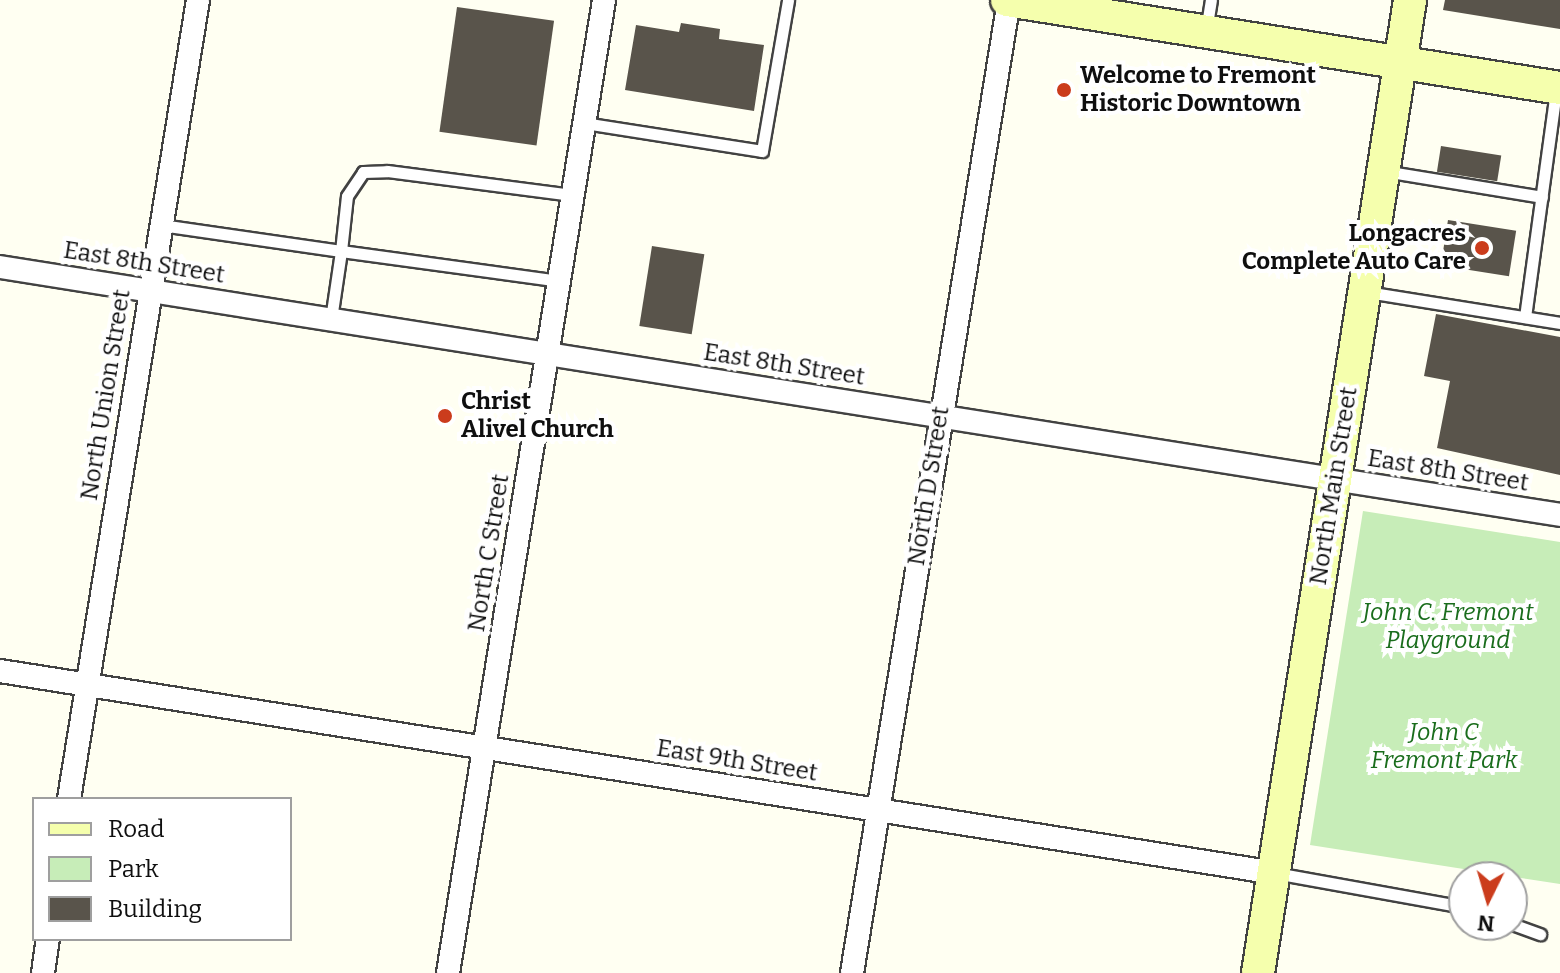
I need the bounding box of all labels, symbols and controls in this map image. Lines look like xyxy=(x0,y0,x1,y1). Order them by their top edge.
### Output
place label: Welcome to Fremont Historic Downtown xyxy=(1080,62,1316,118)
marker: Welcome to Fremont Historic Downtown xyxy=(1055,81,1073,99)
place label: Longacres Complete Auto Care xyxy=(1242,220,1466,276)
street label: East 8th Street xyxy=(61,236,227,290)
marker: Longacres Complete Auto Care xyxy=(1473,239,1491,257)
street label: North Union Street xyxy=(75,288,137,502)
street label: East 8th Street xyxy=(701,338,867,392)
street label: North Main Street xyxy=(1304,385,1364,587)
place label: Christ Alivel Church xyxy=(461,388,614,444)
street label: North D Street xyxy=(902,404,956,568)
marker: Christ Alivel Church xyxy=(436,407,454,425)
street label: East 8th Street xyxy=(1365,444,1531,498)
street label: North C Street xyxy=(462,472,516,634)
park label: John C. Fremont Playground xyxy=(1362,599,1534,655)
park label: John C Fremont Park xyxy=(1370,719,1518,775)
street label: East 9th Street xyxy=(654,734,820,788)
legend xyxy=(32,797,292,941)
text: Road xyxy=(108,815,164,843)
text: Park xyxy=(108,855,159,883)
north arrow xyxy=(1448,861,1528,941)
text: Building xyxy=(108,895,202,923)
text: N xyxy=(1476,909,1496,938)

